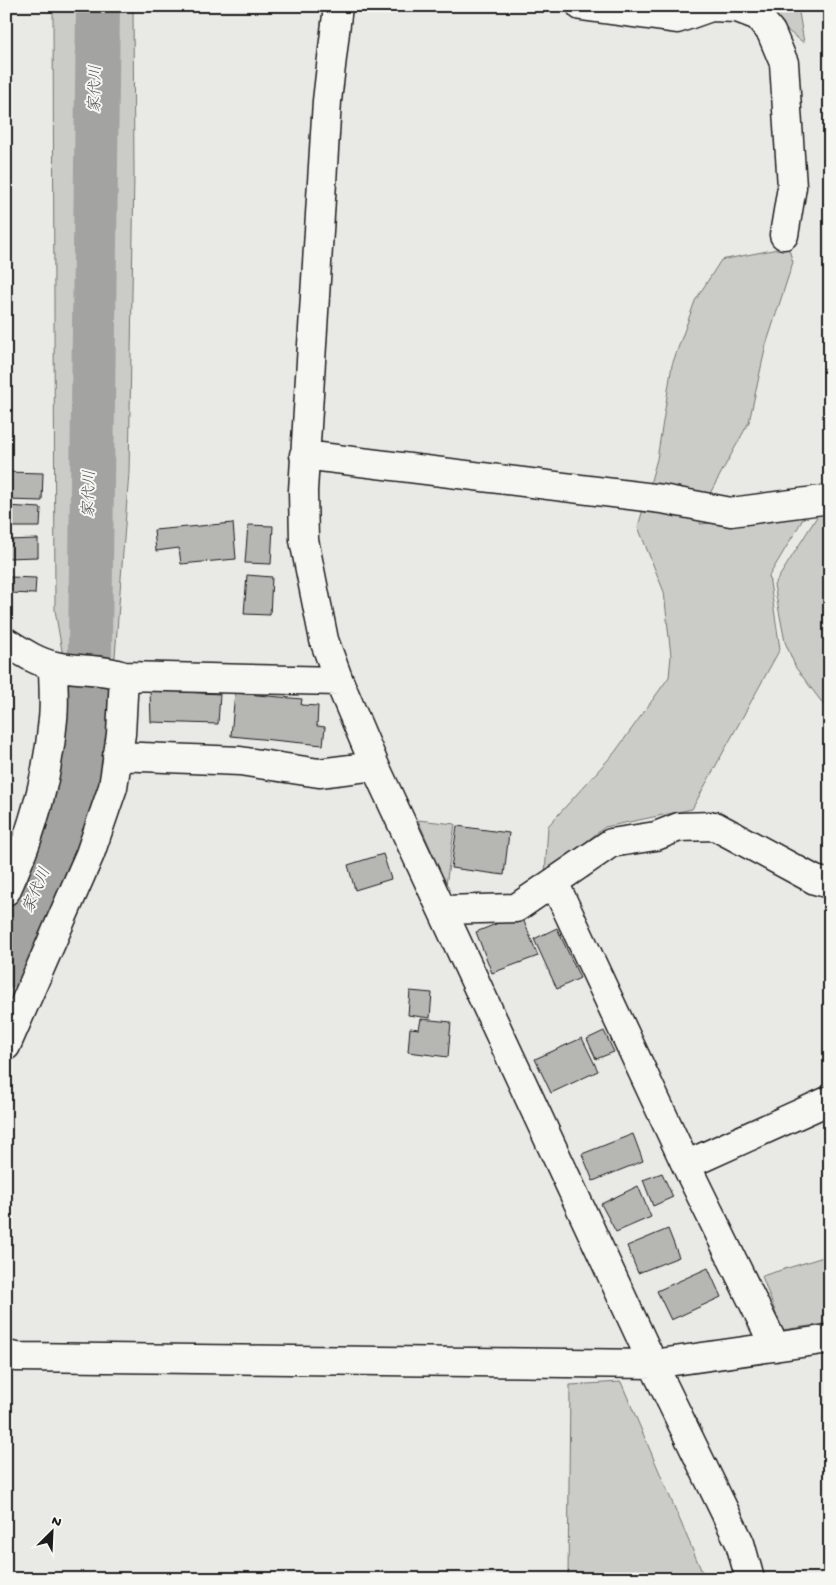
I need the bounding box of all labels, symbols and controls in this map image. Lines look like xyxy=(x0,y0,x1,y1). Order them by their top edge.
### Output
water label: 家代川 xyxy=(86,65,107,113)
water label: 家代川 xyxy=(80,470,101,518)
water label: 家代川 xyxy=(19,865,56,917)
north arrow xyxy=(28,1508,78,1558)
text: N xyxy=(49,1513,64,1532)

